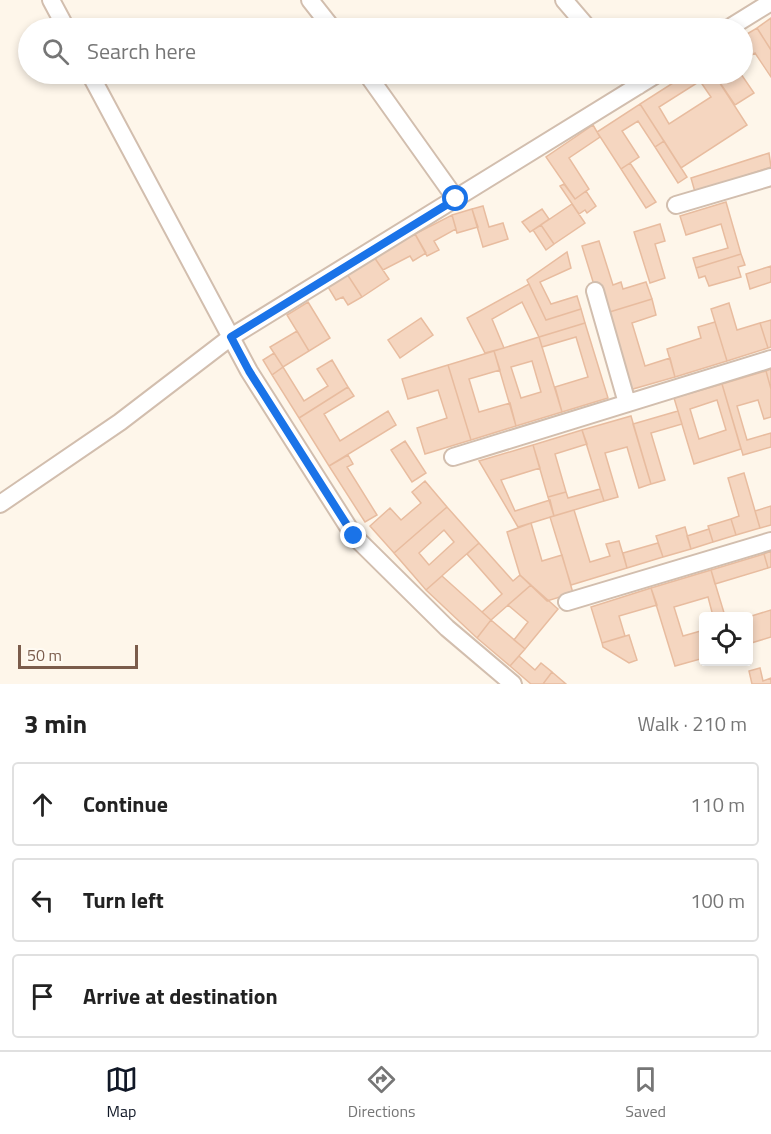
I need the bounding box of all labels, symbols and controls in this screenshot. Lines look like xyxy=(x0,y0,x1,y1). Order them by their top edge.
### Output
search box xyxy=(18,18,753,84)
text: Search here xyxy=(87,34,196,68)
icon: search xyxy=(39,35,72,68)
route start xyxy=(442,185,468,211)
route end xyxy=(340,522,366,548)
map controls xyxy=(699,612,753,666)
button: locate xyxy=(699,612,753,666)
scale bar xyxy=(18,642,138,670)
text: 50 m xyxy=(27,643,62,667)
text: 3 min xyxy=(24,704,87,743)
text: Walk · 210 m xyxy=(638,708,747,739)
text: Continue xyxy=(83,787,168,821)
icon: ahead xyxy=(26,788,59,821)
text: 110 m xyxy=(690,789,745,820)
text: Turn left xyxy=(83,883,164,917)
icon: left xyxy=(26,884,59,917)
text: 100 m xyxy=(690,885,745,916)
text: Arrive at destination xyxy=(83,979,278,1013)
icon: arrive xyxy=(26,980,59,1013)
tab: Map xyxy=(105,1063,138,1123)
tab: Directions xyxy=(348,1063,416,1123)
tab: Saved xyxy=(625,1063,666,1123)

